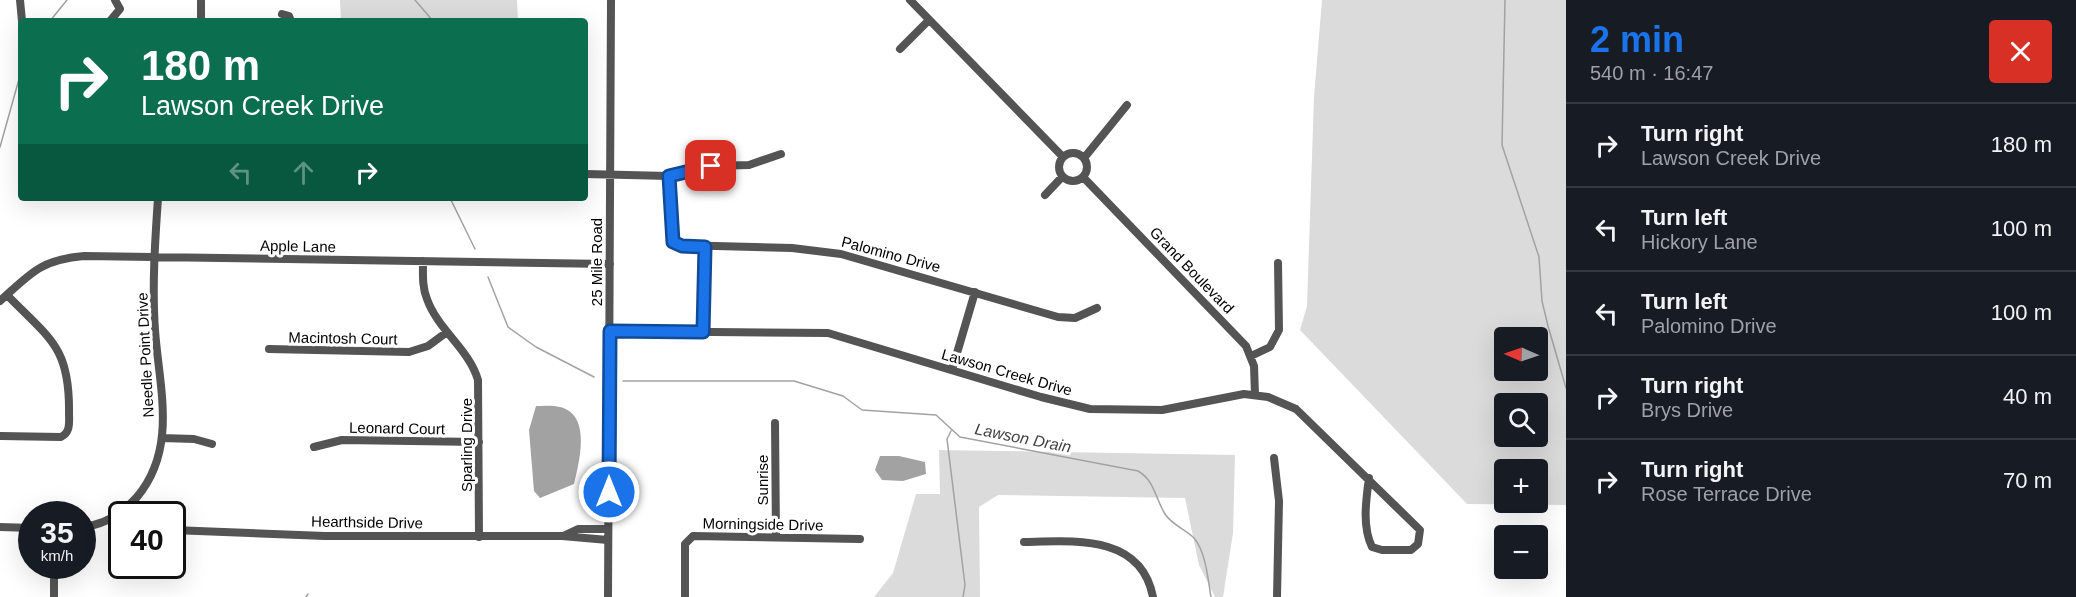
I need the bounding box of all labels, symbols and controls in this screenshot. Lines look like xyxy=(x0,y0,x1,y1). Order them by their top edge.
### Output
text: 2 min xyxy=(1590,19,1684,60)
button: close xyxy=(1989,20,2052,83)
icon: right xyxy=(42,42,120,120)
text: 180 m xyxy=(141,42,260,89)
text: 540 m · 16:47 xyxy=(1590,62,1713,84)
text: Lawson Creek Drive xyxy=(141,91,384,121)
text: Turn right xyxy=(1641,121,1743,146)
icon: right xyxy=(1590,129,1623,162)
text: 180 m xyxy=(1991,132,2052,157)
pin xyxy=(685,140,736,191)
text: Lawson Creek Drive xyxy=(1641,147,1821,169)
icon: arrive xyxy=(694,149,727,182)
icon: left xyxy=(224,156,257,189)
icon: ahead xyxy=(287,156,320,189)
icon: right xyxy=(350,156,383,189)
text: Turn left xyxy=(1641,205,1727,230)
icon: left xyxy=(1590,213,1623,246)
text: 100 m xyxy=(1991,216,2052,241)
street label: 25 Mile Road xyxy=(588,218,605,306)
street label: Grand Boulevard xyxy=(1146,223,1238,317)
text: Hickory Lane xyxy=(1641,231,1758,253)
street label: Palomino Drive xyxy=(840,233,942,275)
street label: Apple Lane xyxy=(260,237,336,255)
text: Turn left xyxy=(1641,289,1727,314)
street label: Needle Point Drive xyxy=(133,292,157,418)
icon: left xyxy=(1590,297,1623,330)
text: 100 m xyxy=(1991,300,2052,325)
text: Palomino Drive xyxy=(1641,315,1777,337)
north arrow xyxy=(1494,327,1548,381)
map controls xyxy=(1494,327,1548,579)
street label: Macintosh Court xyxy=(288,329,399,347)
street label: Lawson Creek Drive xyxy=(940,345,1074,399)
text: Turn right xyxy=(1641,373,1743,398)
icon: right xyxy=(1590,381,1623,414)
text: 40 m xyxy=(2003,384,2052,409)
button: search xyxy=(1494,393,1548,447)
street label: Sparling Drive xyxy=(458,398,475,492)
text: Brys Drive xyxy=(1641,399,1733,421)
street label: Leonard Court xyxy=(349,419,446,437)
water label: Lawson Drain xyxy=(973,420,1073,456)
street label: Sunrise xyxy=(754,455,771,505)
text: Turn right xyxy=(1641,457,1743,482)
button: + xyxy=(1494,459,1548,513)
position arrow xyxy=(577,460,641,524)
icon: right xyxy=(1590,465,1623,498)
text: 70 m xyxy=(2003,468,2052,493)
text: Rose Terrace Drive xyxy=(1641,483,1812,505)
speed limit sign: 40 xyxy=(108,501,186,579)
street label: Hearthside Drive xyxy=(311,513,423,531)
street label: Morningside Drive xyxy=(702,514,824,534)
text: 35 xyxy=(40,516,74,549)
button: − xyxy=(1494,525,1548,579)
text: km/h xyxy=(41,547,73,564)

